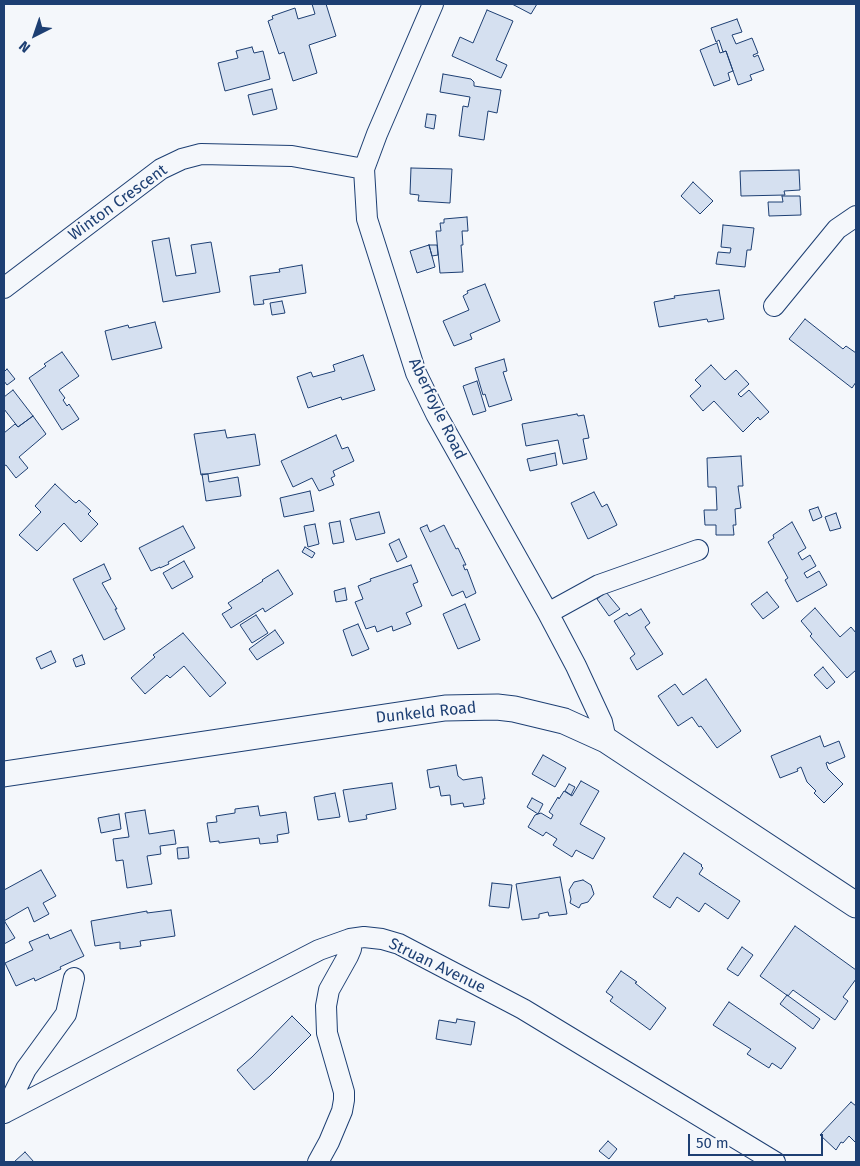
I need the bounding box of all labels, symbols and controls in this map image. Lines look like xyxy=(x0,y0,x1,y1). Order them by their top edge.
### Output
north arrow xyxy=(10,10,60,60)
text: N xyxy=(16,37,34,56)
street label: Winton Crescent xyxy=(65,161,171,245)
street label: Aberfoyle Road xyxy=(404,355,470,463)
street label: Dunkeld Road xyxy=(375,698,477,728)
street label: Struan Avenue xyxy=(385,934,489,998)
scale bar xyxy=(690,1124,825,1156)
text: 50 m xyxy=(696,1134,729,1152)

